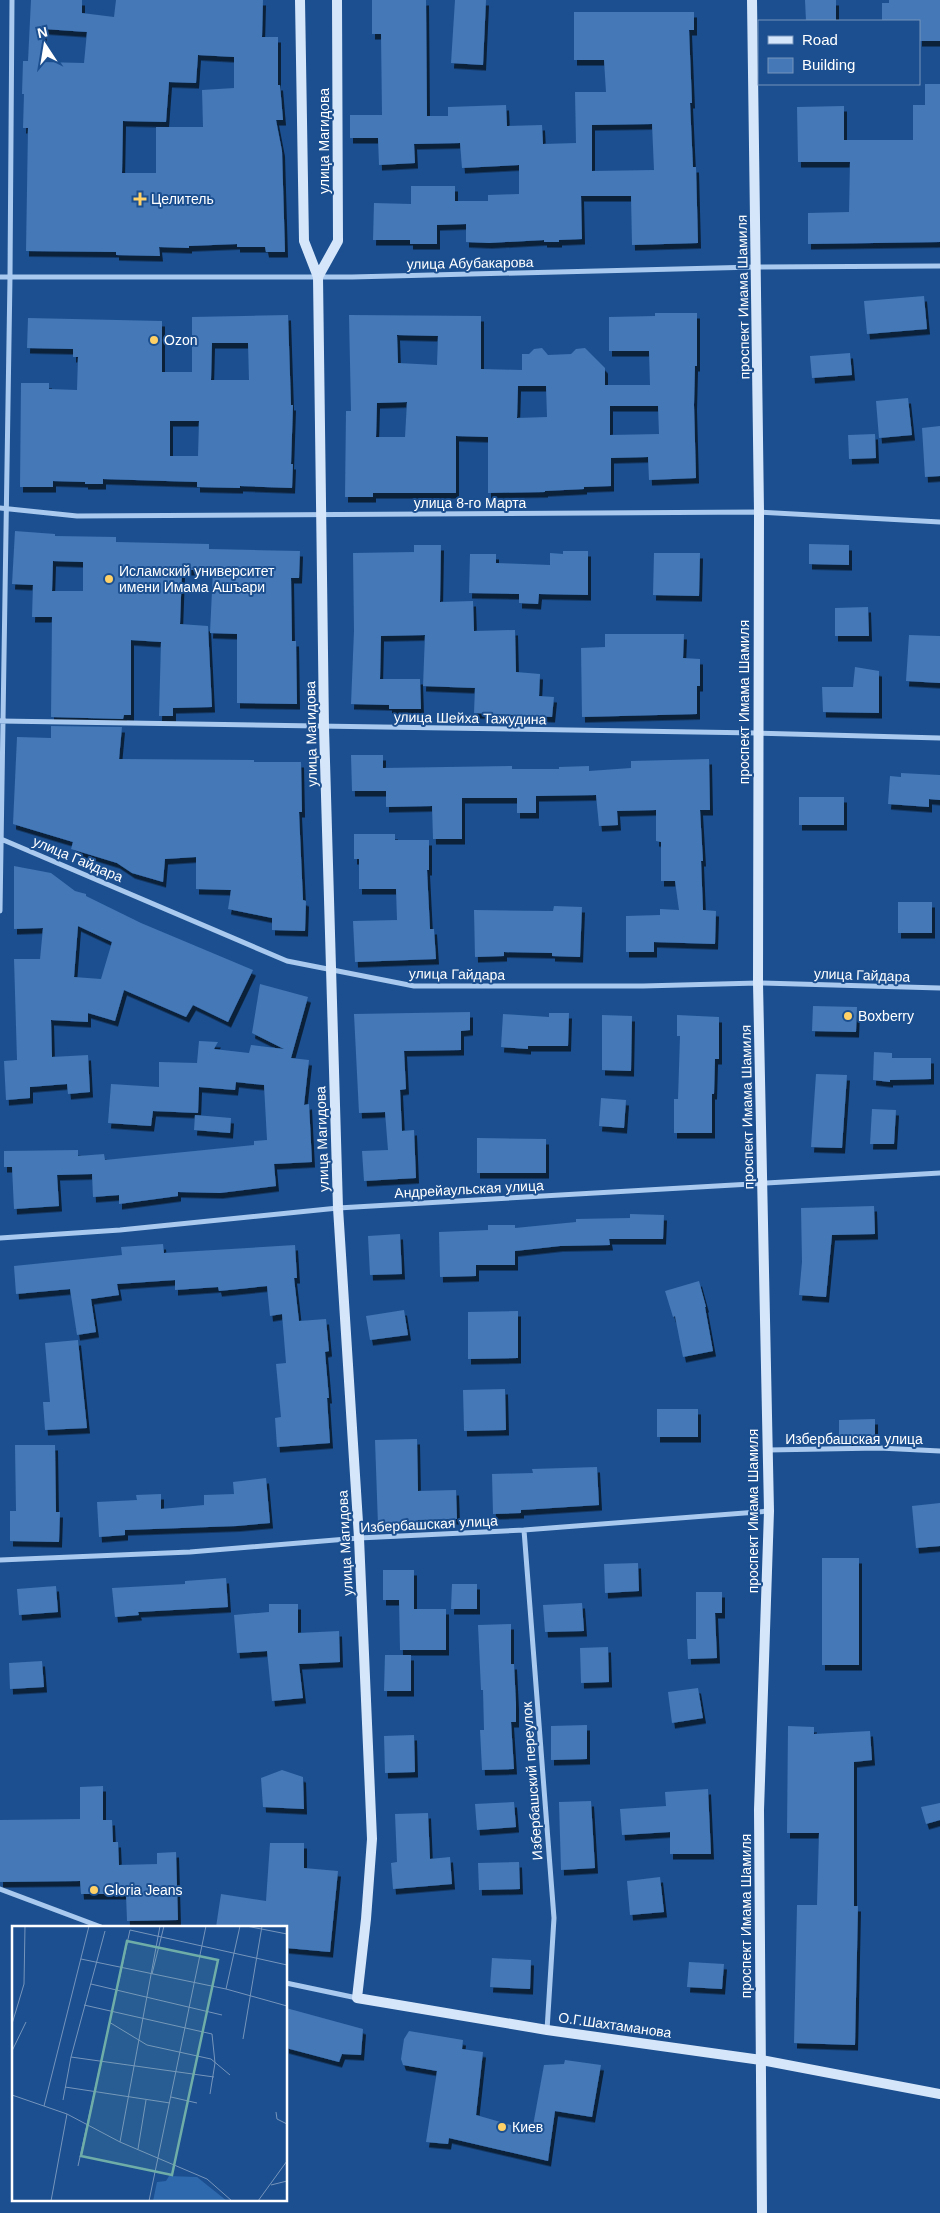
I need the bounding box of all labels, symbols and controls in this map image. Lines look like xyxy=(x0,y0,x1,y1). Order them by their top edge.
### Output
north arrow xyxy=(20,20,70,70)
legend xyxy=(758,20,920,85)
text: N xyxy=(36,23,49,41)
text: Road xyxy=(802,31,838,48)
text: Building xyxy=(802,56,855,73)
street label: улица Магидова xyxy=(316,88,332,194)
place label: Целитель xyxy=(151,191,214,207)
marker: Целитель xyxy=(133,192,147,206)
street label: проспект Имама Шамиля xyxy=(734,215,752,379)
street label: улица Абубакарова xyxy=(406,254,534,272)
place label: Ozon xyxy=(164,332,197,348)
marker: Ozon xyxy=(148,334,160,346)
street label: улица 8-го Марта xyxy=(414,495,526,511)
place label: Исламский университет имени Имама Ашъари xyxy=(119,563,275,595)
marker: Исламский университет имени Имама Ашъари xyxy=(103,573,115,585)
street label: проспект Имама Шамиля xyxy=(736,620,752,784)
street label: улица Магидова xyxy=(302,681,320,787)
street label: улица Шейха Тажудина xyxy=(394,709,547,727)
street label: улица Гайдара xyxy=(31,833,126,885)
street label: улица Гайдара xyxy=(409,965,505,983)
street label: улица Гайдара xyxy=(814,965,911,985)
place label: Boxberry xyxy=(858,1008,914,1024)
marker: Boxberry xyxy=(842,1010,854,1022)
street label: проспект Имама Шамиля xyxy=(738,1025,756,1189)
street label: улица Магидова xyxy=(312,1086,332,1192)
street label: Андрейаульская улица xyxy=(394,1177,544,1201)
street label: проспект Имама Шамиля xyxy=(745,1429,761,1593)
street label: Избербашская улица xyxy=(785,1431,923,1447)
street label: улица Магидова xyxy=(334,1489,356,1596)
street label: Избербашская улица xyxy=(360,1512,498,1536)
street label: Избербашский переулок xyxy=(518,1700,546,1861)
street label: проспект Имама Шамиля xyxy=(738,1834,754,1998)
place label: Gloria Jeans xyxy=(104,1882,183,1898)
marker: Gloria Jeans xyxy=(88,1884,100,1896)
inset map xyxy=(12,1926,288,2200)
street label: О.Г.Шахтаманова xyxy=(557,2009,673,2041)
place label: Киев xyxy=(512,2119,543,2135)
marker: Киев xyxy=(496,2121,508,2133)

